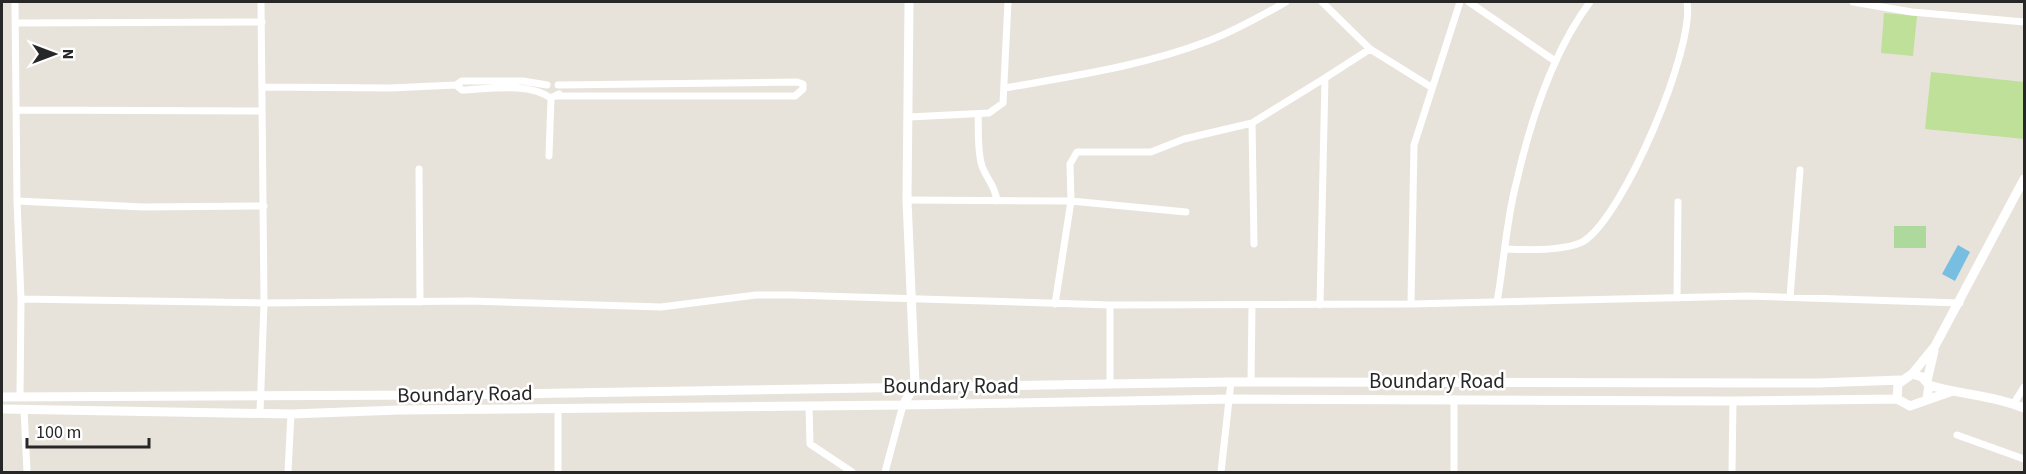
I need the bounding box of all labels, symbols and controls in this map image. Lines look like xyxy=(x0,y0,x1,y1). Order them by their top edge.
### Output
north arrow xyxy=(24,24,84,84)
text: N xyxy=(57,49,79,59)
street label: Boundary Road xyxy=(1369,366,1505,396)
street label: Boundary Road xyxy=(883,371,1019,401)
street label: Boundary Road xyxy=(397,378,533,410)
scale bar xyxy=(27,411,148,449)
text: 100 m xyxy=(36,420,81,445)

